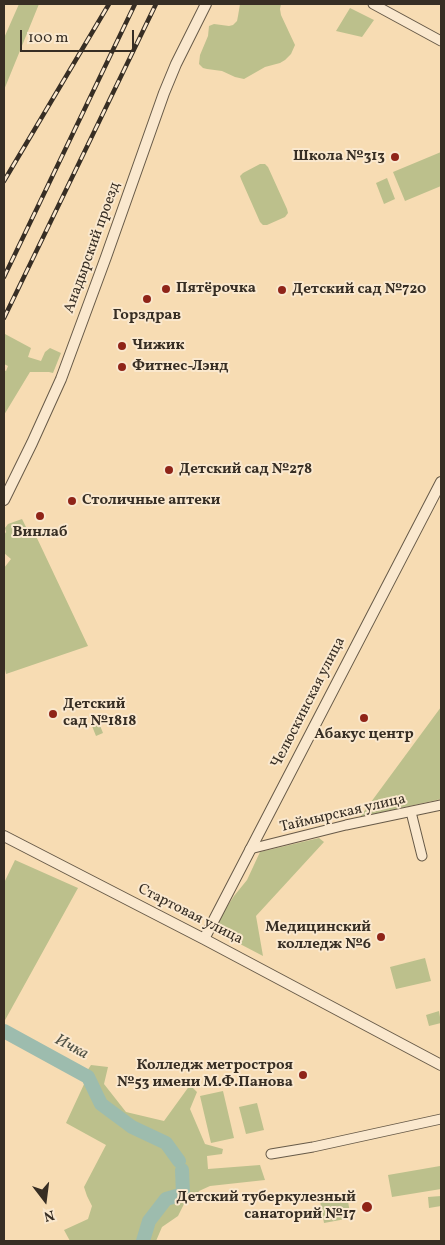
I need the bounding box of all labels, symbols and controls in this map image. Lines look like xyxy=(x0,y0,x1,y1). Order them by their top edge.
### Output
scale bar xyxy=(22,20,136,52)
text: 100 m xyxy=(28,28,68,49)
place label: Школа №313 xyxy=(293,148,385,166)
marker: Школа №313 xyxy=(389,151,401,163)
street label: Анадырский проезд xyxy=(61,180,125,316)
place label: Пятёрочка xyxy=(176,280,256,298)
place label: Детский сад №720 xyxy=(292,281,426,299)
marker: Пятёрочка xyxy=(160,283,172,295)
marker: Детский сад №720 xyxy=(276,284,288,296)
marker: Горздрав xyxy=(141,293,153,305)
place label: Горздрав xyxy=(113,307,181,325)
place label: Чижик xyxy=(132,337,184,355)
marker: Чижик xyxy=(116,340,128,352)
place label: Фитнес-Лэнд xyxy=(132,358,229,376)
marker: Фитнес-Лэнд xyxy=(116,361,128,373)
place label: Детский сад №278 xyxy=(179,461,312,479)
marker: Детский сад №278 xyxy=(163,464,175,476)
place label: Столичные аптеки xyxy=(82,492,220,510)
marker: Столичные аптеки xyxy=(66,495,78,507)
marker: Винлаб xyxy=(34,510,46,522)
place label: Винлаб xyxy=(13,524,67,542)
street label: Челюскинская улица xyxy=(268,634,350,772)
place label: Детский сад №1818 xyxy=(63,696,136,731)
marker: Детский сад №1818 xyxy=(47,708,59,720)
marker: Абакус центр xyxy=(358,712,370,724)
place label: Абакус центр xyxy=(314,726,414,744)
street label: Таймырская улица xyxy=(278,791,408,837)
street label: Стартовая улица xyxy=(134,881,246,949)
place label: Медицинский колледж №6 xyxy=(265,919,371,954)
marker: Медицинский колледж №6 xyxy=(375,931,387,943)
water label: Ичка xyxy=(51,1031,91,1065)
place label: Колледж метростроя №53 имени М.Ф.Панова xyxy=(117,1057,293,1092)
marker: Колледж метростроя №53 имени М.Ф.Панова xyxy=(297,1069,309,1081)
north arrow xyxy=(20,1175,70,1225)
place label: Детский туберкулезный санаторий №17 xyxy=(176,1189,356,1224)
marker: Детский туберкулезный санаторий №17 xyxy=(360,1200,374,1214)
text: N xyxy=(42,1204,56,1225)

